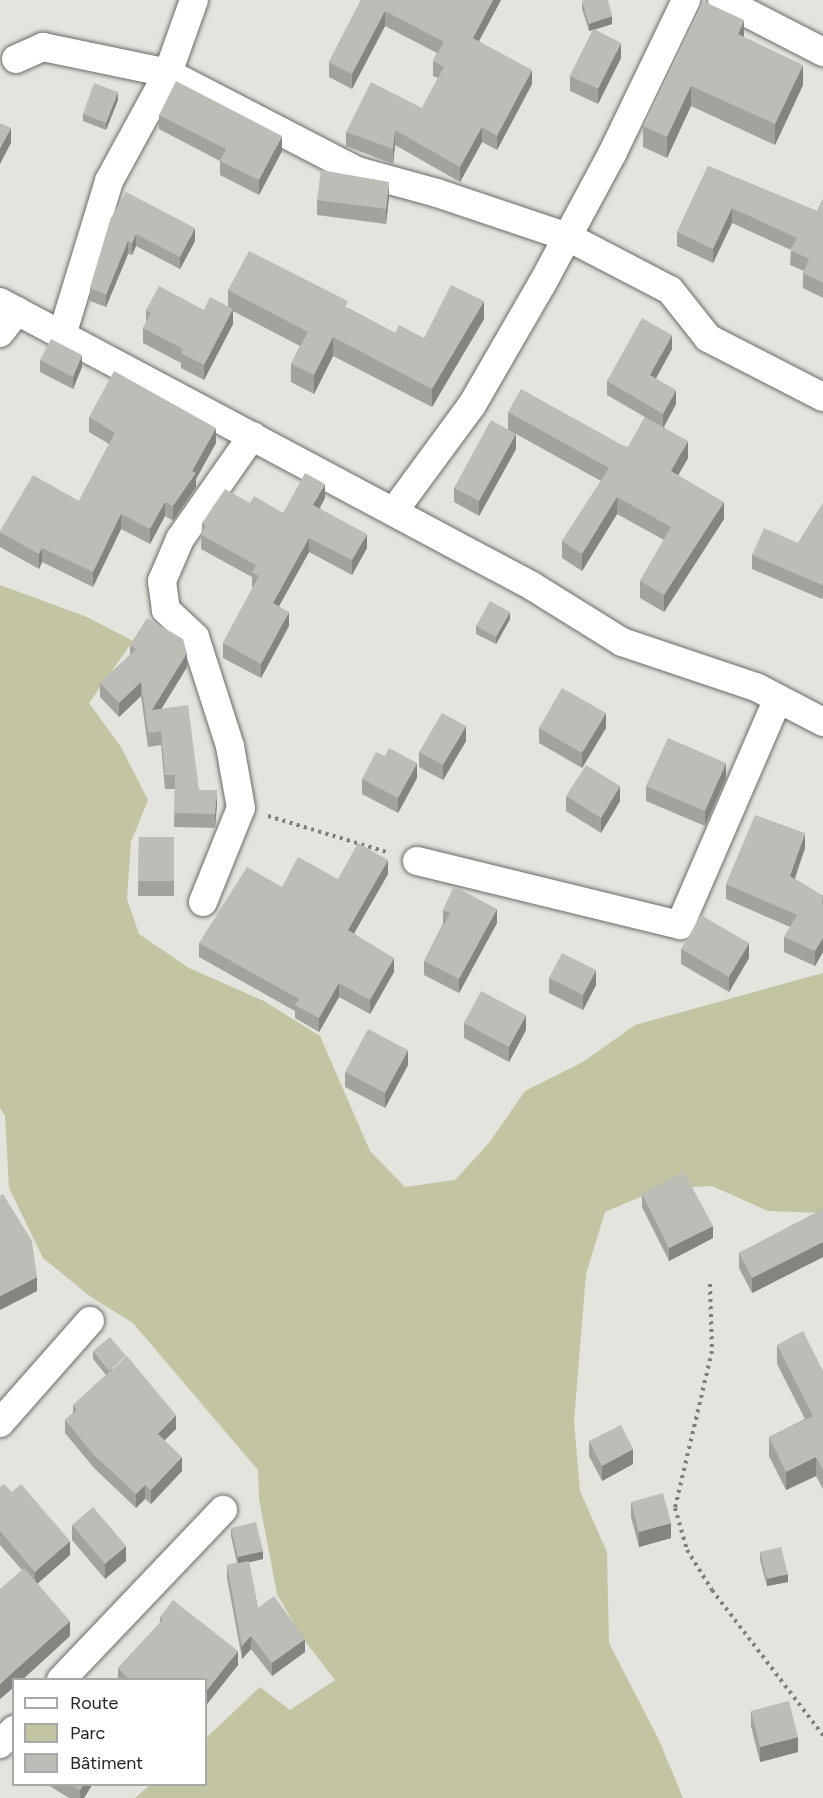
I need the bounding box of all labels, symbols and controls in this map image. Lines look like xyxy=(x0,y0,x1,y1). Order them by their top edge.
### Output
legend xyxy=(12,1678,207,1786)
text: Route xyxy=(70,1692,118,1714)
text: Parc xyxy=(70,1722,105,1744)
text: Bâtiment xyxy=(70,1752,143,1774)

